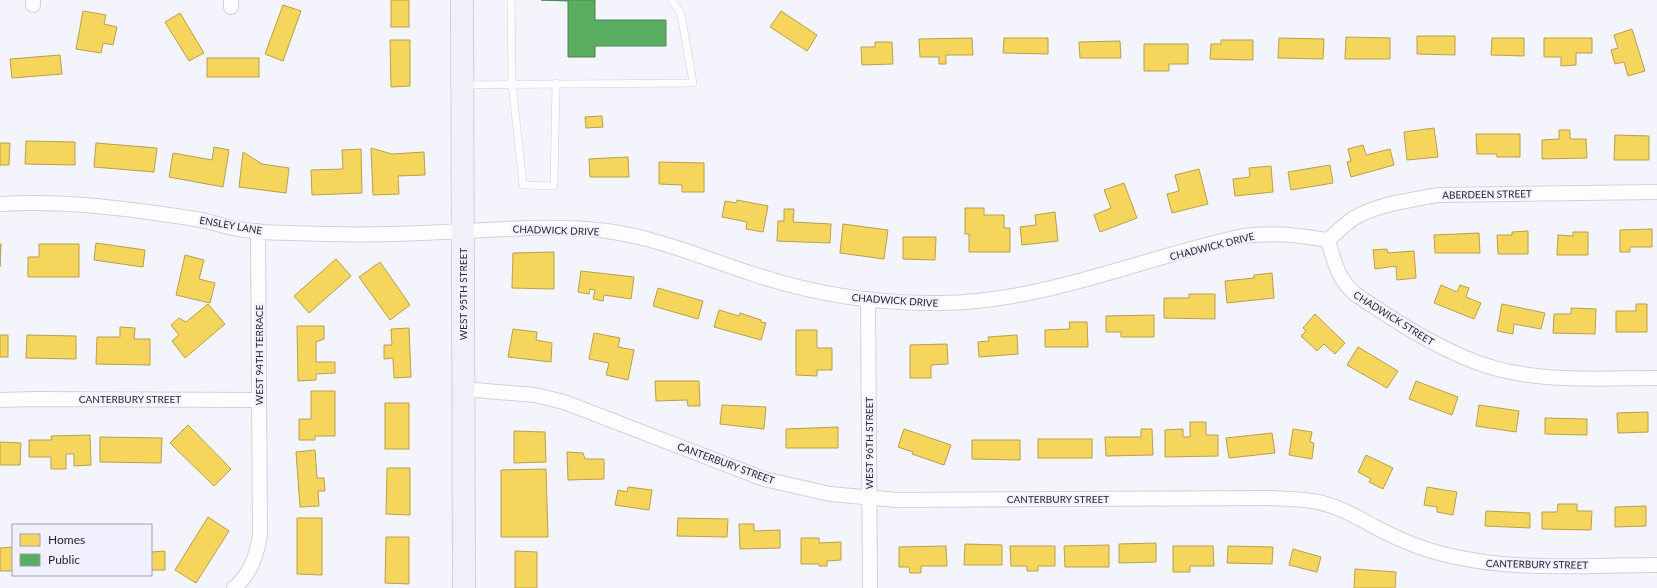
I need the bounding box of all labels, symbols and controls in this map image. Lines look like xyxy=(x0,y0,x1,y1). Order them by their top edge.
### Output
street label: ABERDEEN STREET xyxy=(1442,187,1532,201)
street label: ENSLEY LANE xyxy=(199,214,264,236)
street label: CHADWICK DRIVE xyxy=(512,222,600,238)
street label: CHADWICK DRIVE xyxy=(1168,230,1256,262)
street label: WEST 95TH STREET xyxy=(457,248,469,340)
street label: CHADWICK STREET xyxy=(1352,288,1437,348)
street label: CHADWICK DRIVE xyxy=(851,291,939,309)
street label: WEST 94TH TERRACE xyxy=(253,305,265,405)
street label: CANTERBURY STREET xyxy=(79,393,181,405)
street label: WEST 96TH STREET xyxy=(863,397,875,489)
street label: CANTERBURY STREET xyxy=(676,440,776,486)
street label: CANTERBURY STREET xyxy=(1007,493,1109,505)
legend xyxy=(12,524,152,576)
text: Homes xyxy=(48,532,85,547)
text: Public xyxy=(48,552,80,567)
street label: CANTERBURY STREET xyxy=(1486,557,1588,571)

